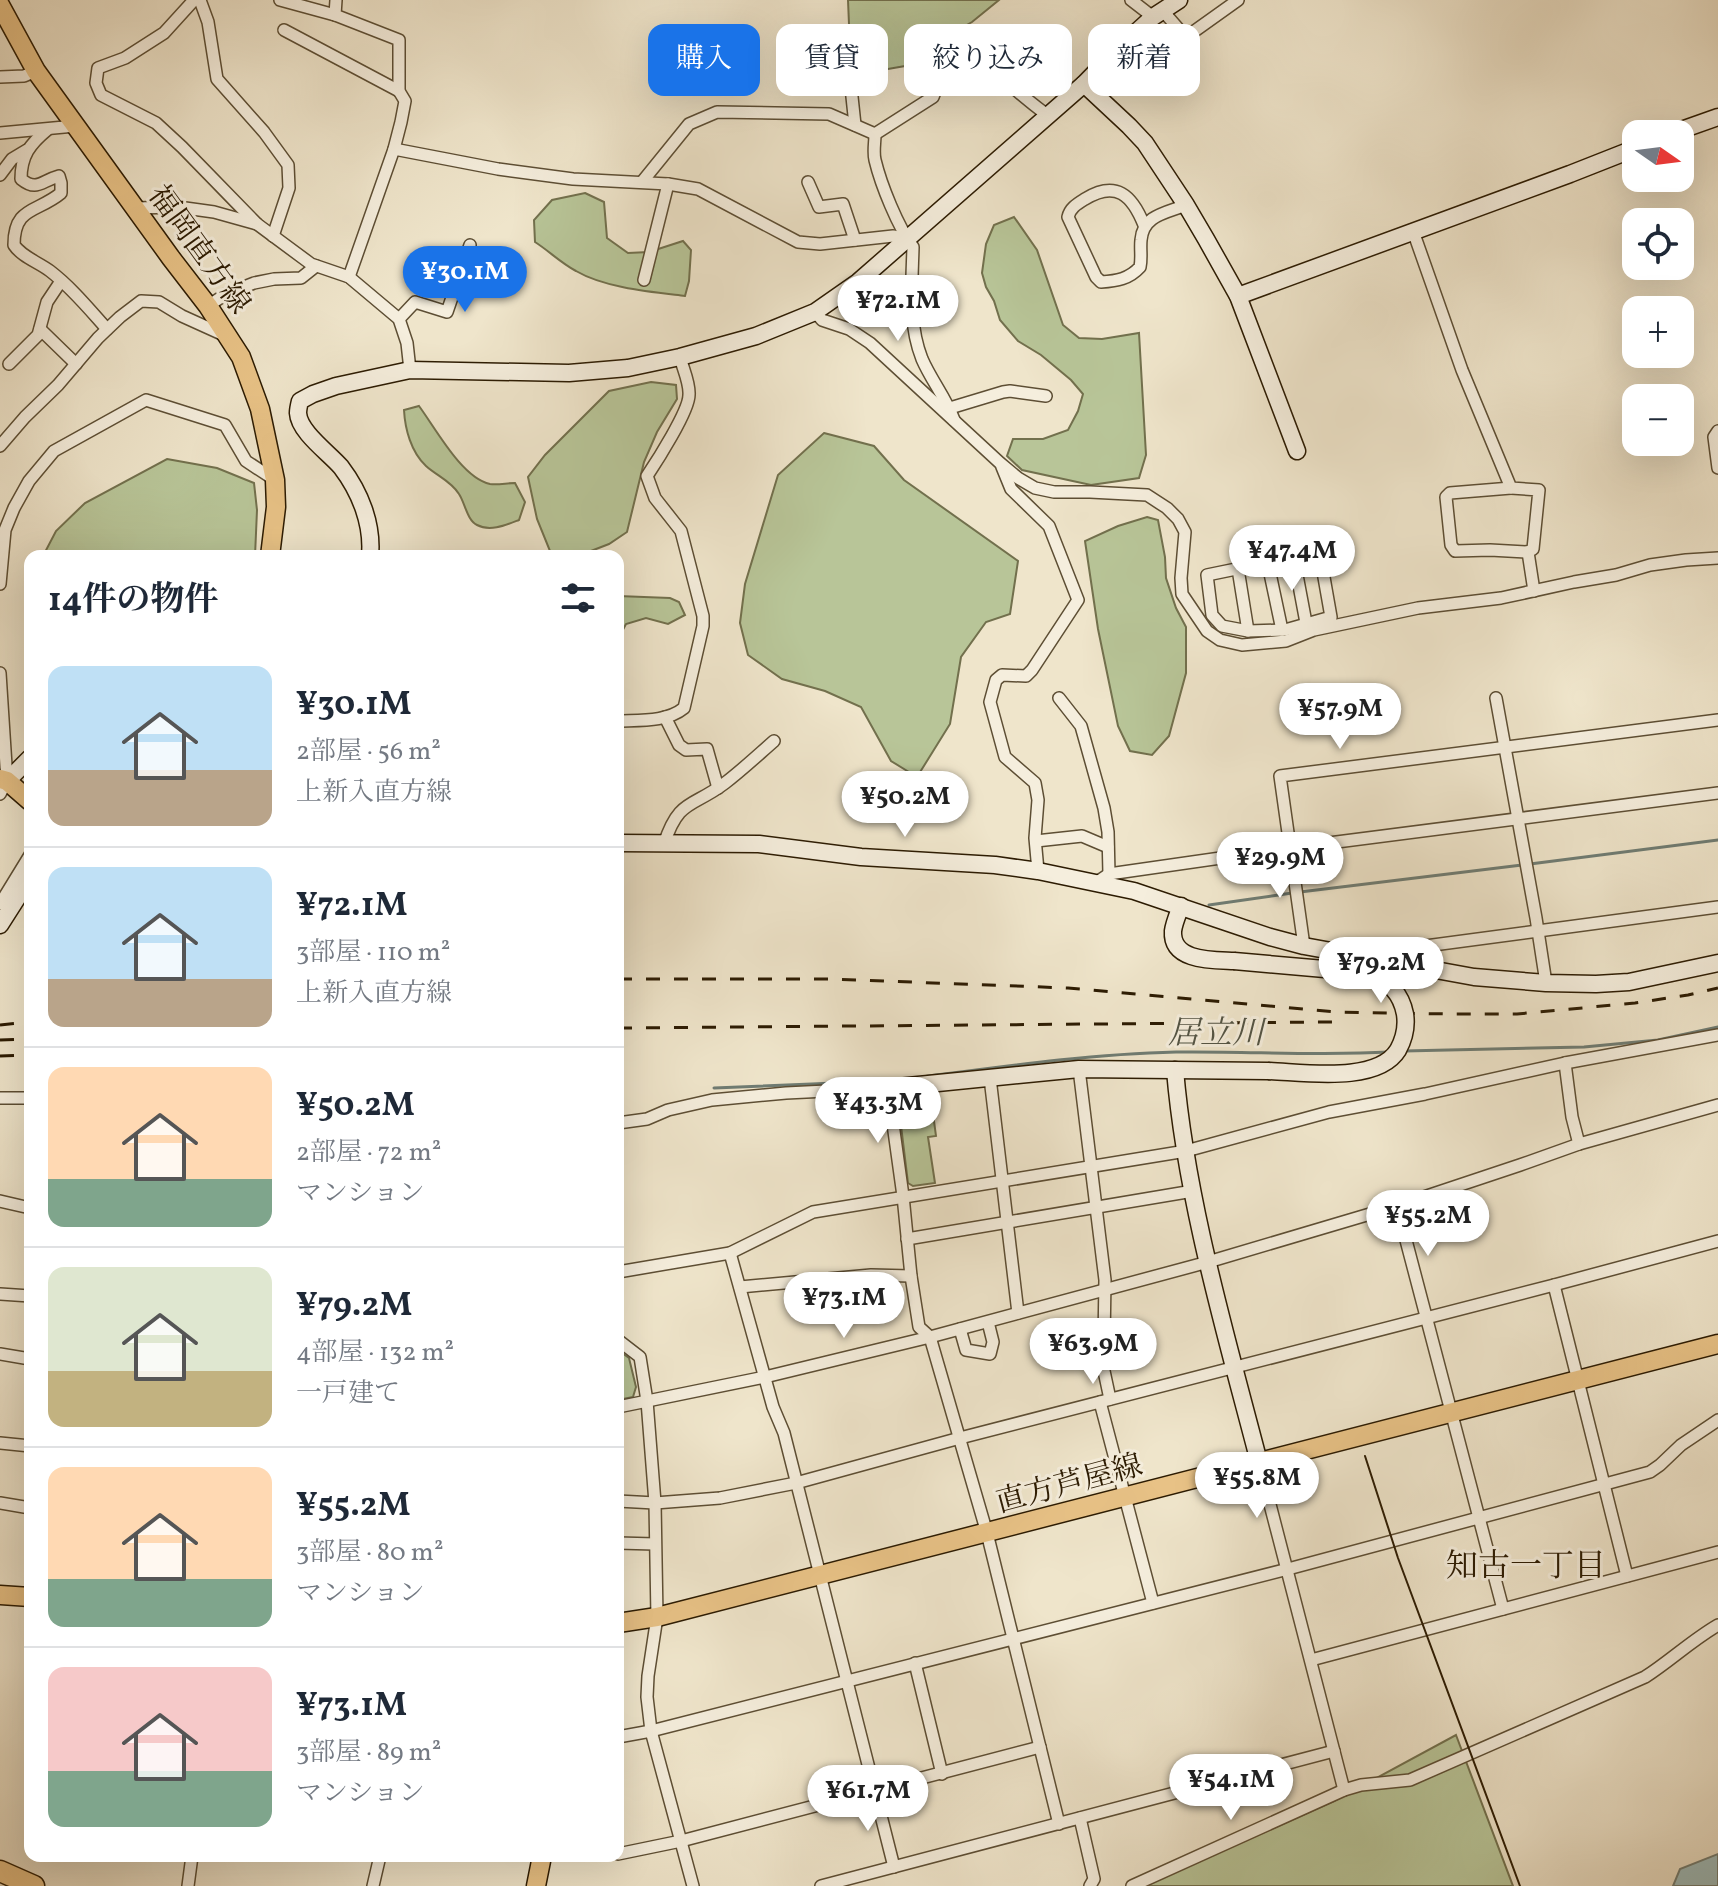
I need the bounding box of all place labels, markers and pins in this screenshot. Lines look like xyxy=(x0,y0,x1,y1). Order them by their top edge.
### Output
pin: ¥30.1M xyxy=(400,246,530,314)
pin: ¥72.1M xyxy=(833,275,963,343)
pin: ¥47.4M xyxy=(1227,525,1357,593)
pin: ¥57.9M xyxy=(1275,683,1405,751)
pin: ¥50.2M xyxy=(840,771,970,839)
pin: ¥29.9M xyxy=(1215,832,1345,900)
pin: ¥79.2M xyxy=(1316,937,1446,1005)
pin: ¥43.3M xyxy=(813,1077,943,1145)
pin: ¥55.2M xyxy=(1363,1190,1493,1258)
pin: ¥73.1M xyxy=(779,1272,909,1340)
pin: ¥63.9M xyxy=(1028,1318,1158,1386)
pin: ¥55.8M xyxy=(1192,1452,1322,1520)
pin: ¥54.1M xyxy=(1166,1754,1296,1822)
pin: ¥61.7M xyxy=(803,1765,933,1833)

